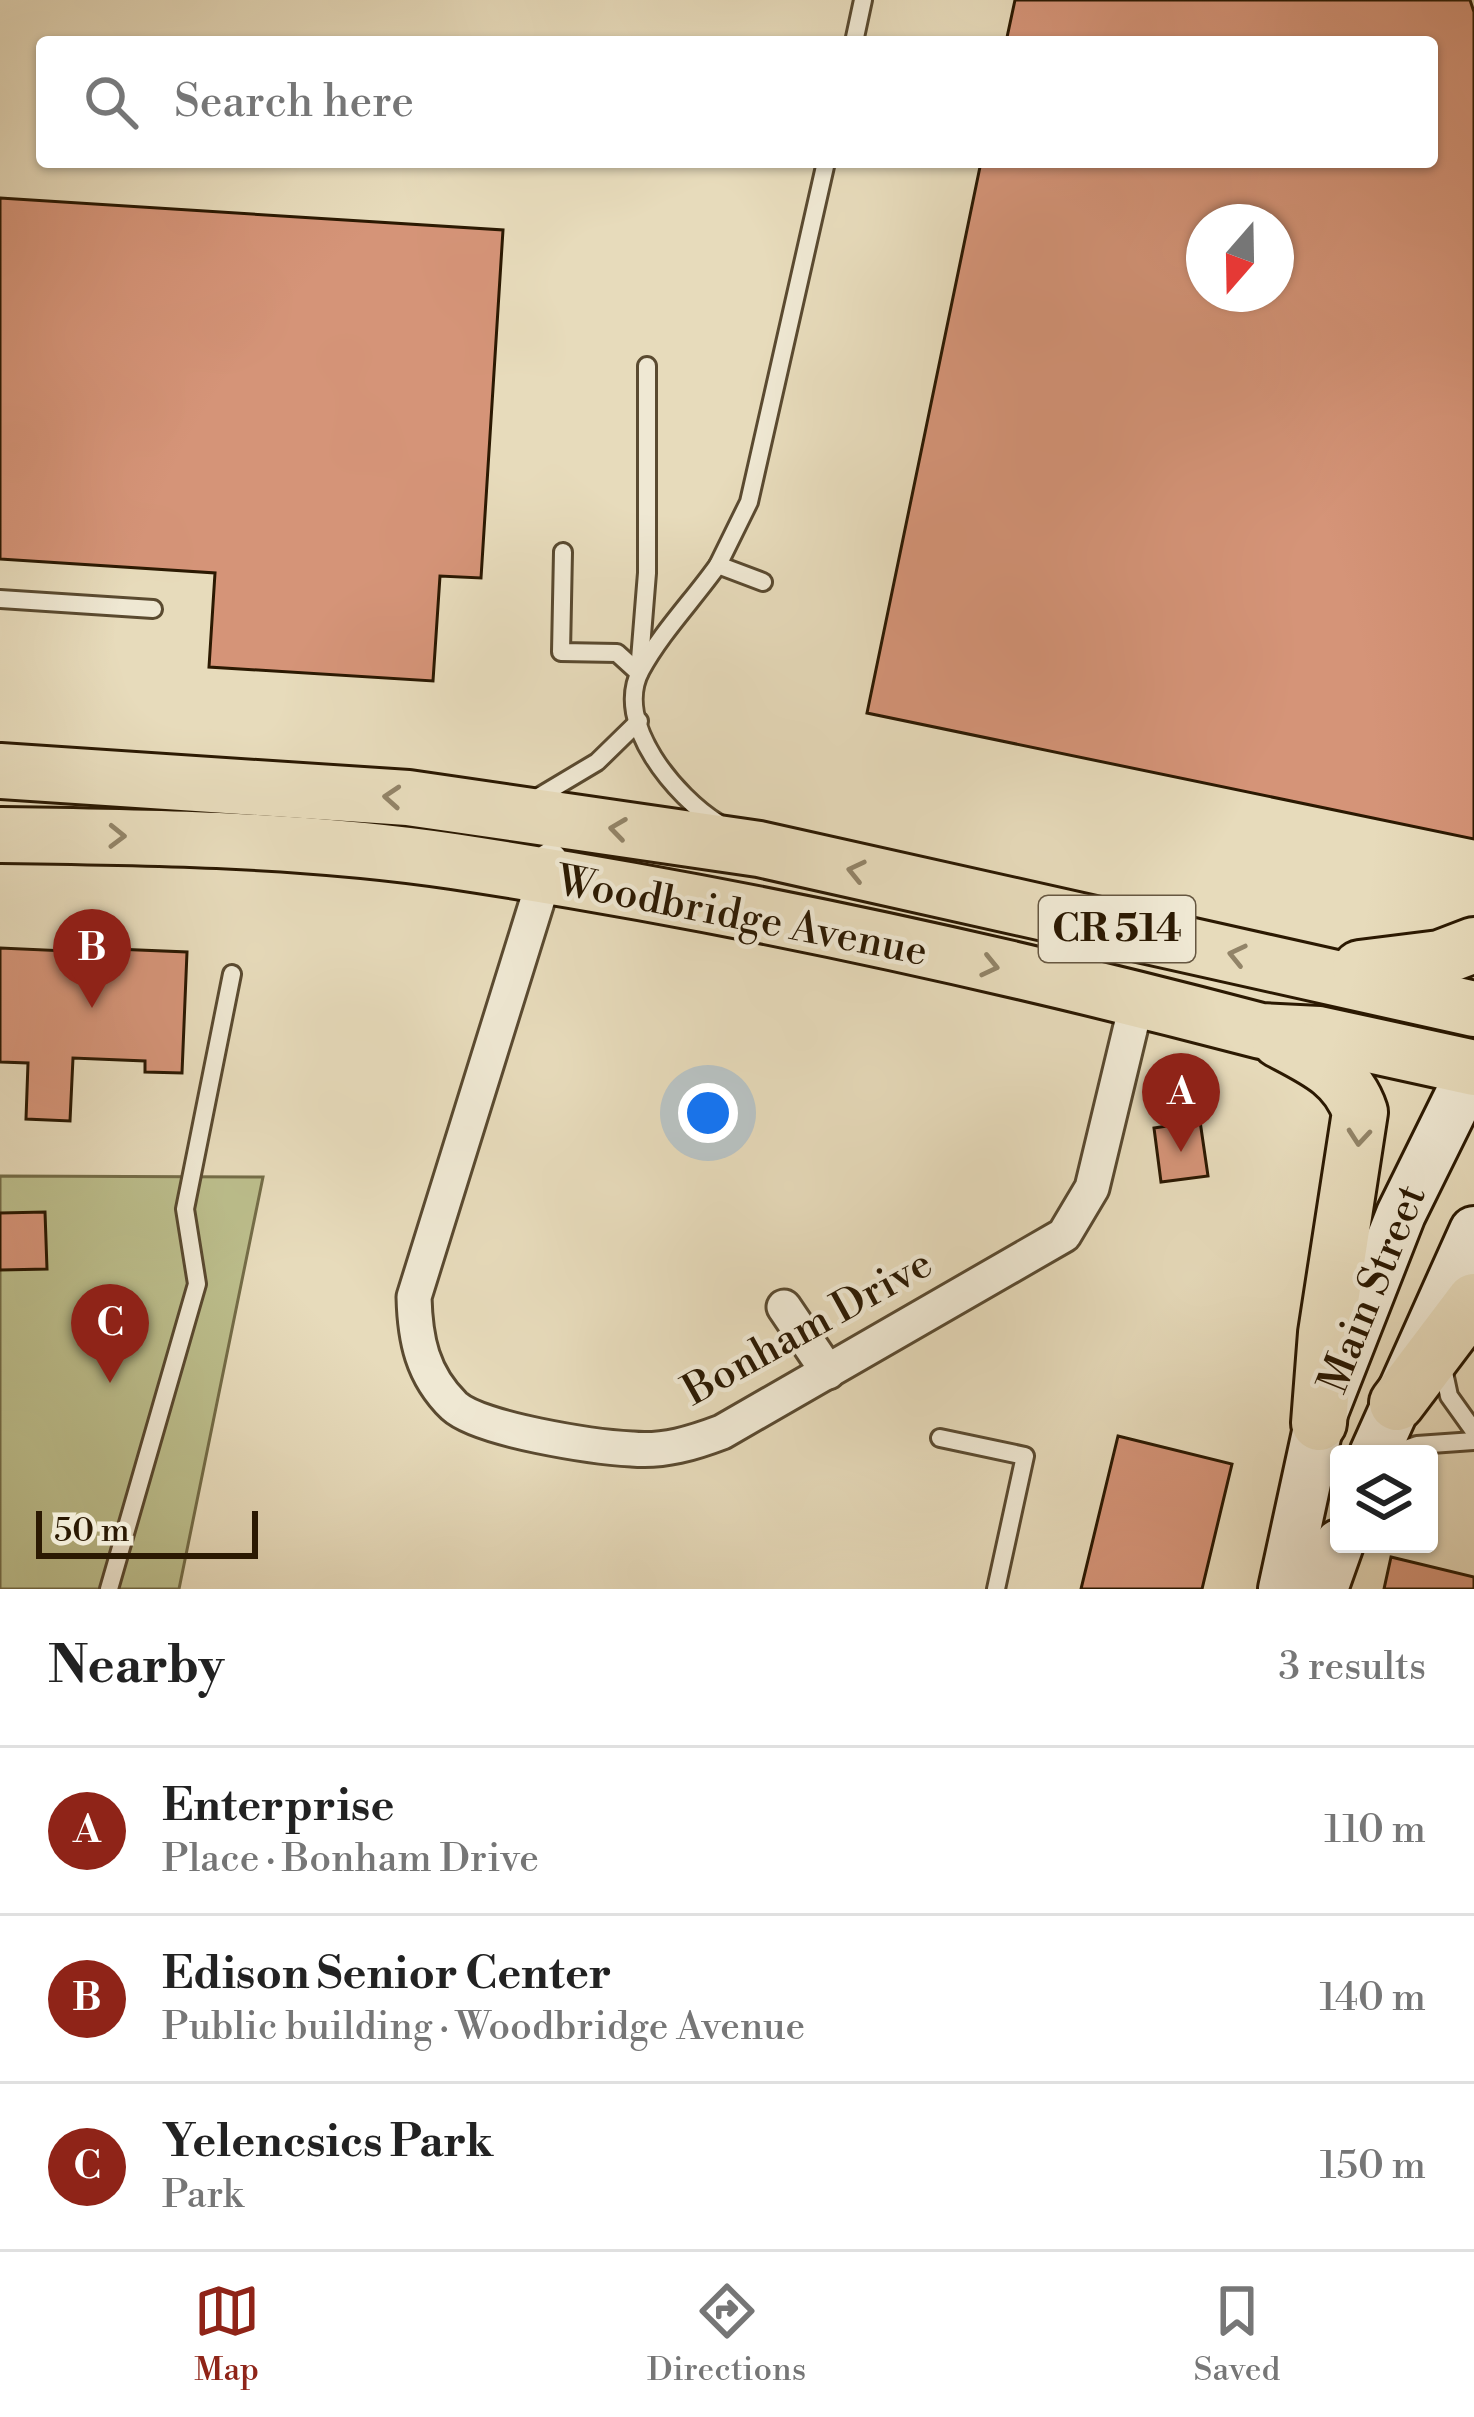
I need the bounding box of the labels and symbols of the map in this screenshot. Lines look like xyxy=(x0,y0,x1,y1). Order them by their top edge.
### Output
north arrow xyxy=(1186,204,1294,312)
one-way arrow xyxy=(382,785,401,811)
one-way arrow xyxy=(608,817,628,843)
one-way arrow xyxy=(108,823,127,849)
street label: Woodbridge Avenue xyxy=(550,855,932,980)
one-way arrow xyxy=(847,859,867,884)
road number: CR 514 xyxy=(1039,896,1195,962)
pin: B xyxy=(53,909,131,1008)
one-way arrow xyxy=(1228,944,1248,969)
one-way arrow xyxy=(979,952,999,977)
pin: A xyxy=(1142,1053,1220,1152)
your location xyxy=(678,1083,738,1143)
one-way arrow xyxy=(1346,1128,1372,1147)
street label: Main Street xyxy=(1307,1177,1439,1401)
street label: Bonham Drive xyxy=(673,1238,942,1419)
pin: C xyxy=(71,1284,149,1383)
scale bar xyxy=(36,1505,258,1558)

